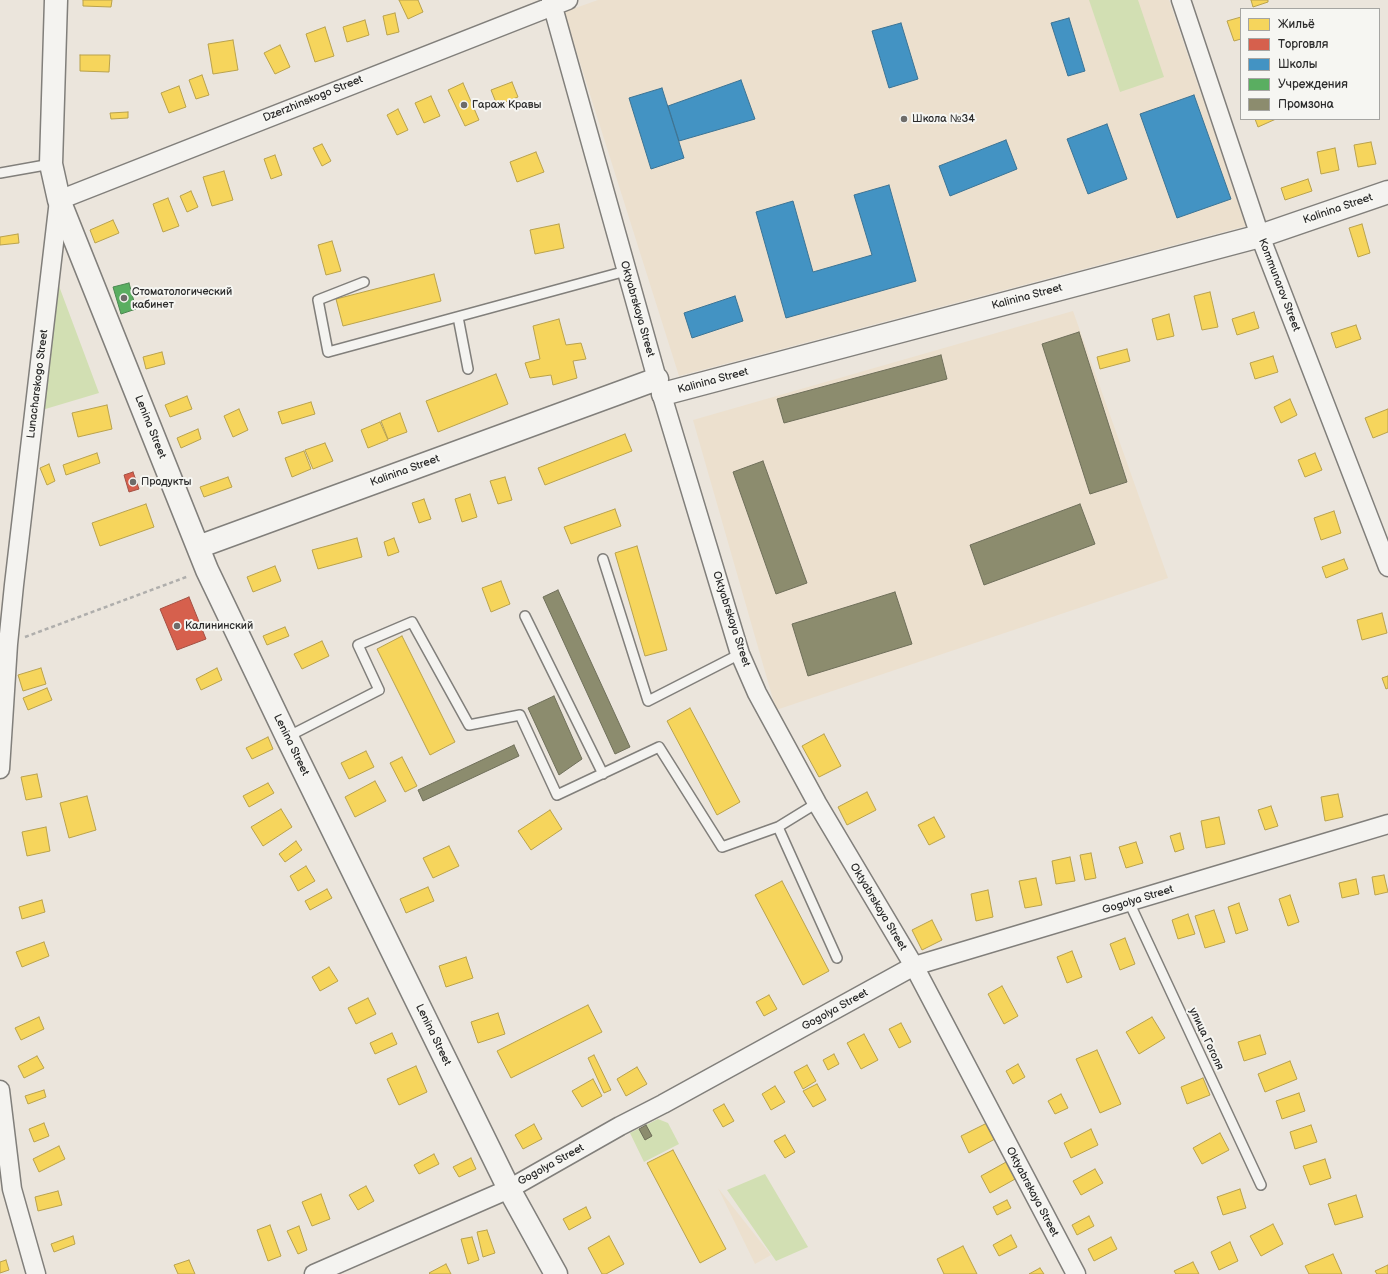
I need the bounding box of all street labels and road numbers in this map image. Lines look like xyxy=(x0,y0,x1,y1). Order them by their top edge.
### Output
street label: Dzerzhinskogo Street xyxy=(261,73,365,125)
street label: Kalinina Street xyxy=(1302,191,1374,227)
street label: Kommunarov Street xyxy=(1255,237,1303,333)
street label: Oktyabrskaya Street xyxy=(617,259,657,359)
street label: Kalinina Street xyxy=(990,281,1064,313)
street label: Lunacharskogo Street xyxy=(25,329,51,439)
street label: Kalinina Street xyxy=(676,365,750,397)
street label: Lenina Street xyxy=(131,394,169,460)
street label: Kalinina Street xyxy=(369,452,441,490)
street label: Oktyabrskaya Street xyxy=(709,570,753,668)
street label: Lenina Street xyxy=(270,712,312,778)
street label: Oktyabrskaya Street xyxy=(847,861,909,953)
street label: Gogolya Street xyxy=(1101,883,1175,917)
street label: Gogolya Street xyxy=(800,986,870,1034)
street label: Lenina Street xyxy=(412,1002,454,1068)
street label: улица Гоголя xyxy=(1186,1006,1226,1072)
street label: Gogolya Street xyxy=(516,1141,586,1189)
street label: Oktyabrskaya Street xyxy=(1003,1145,1061,1239)

